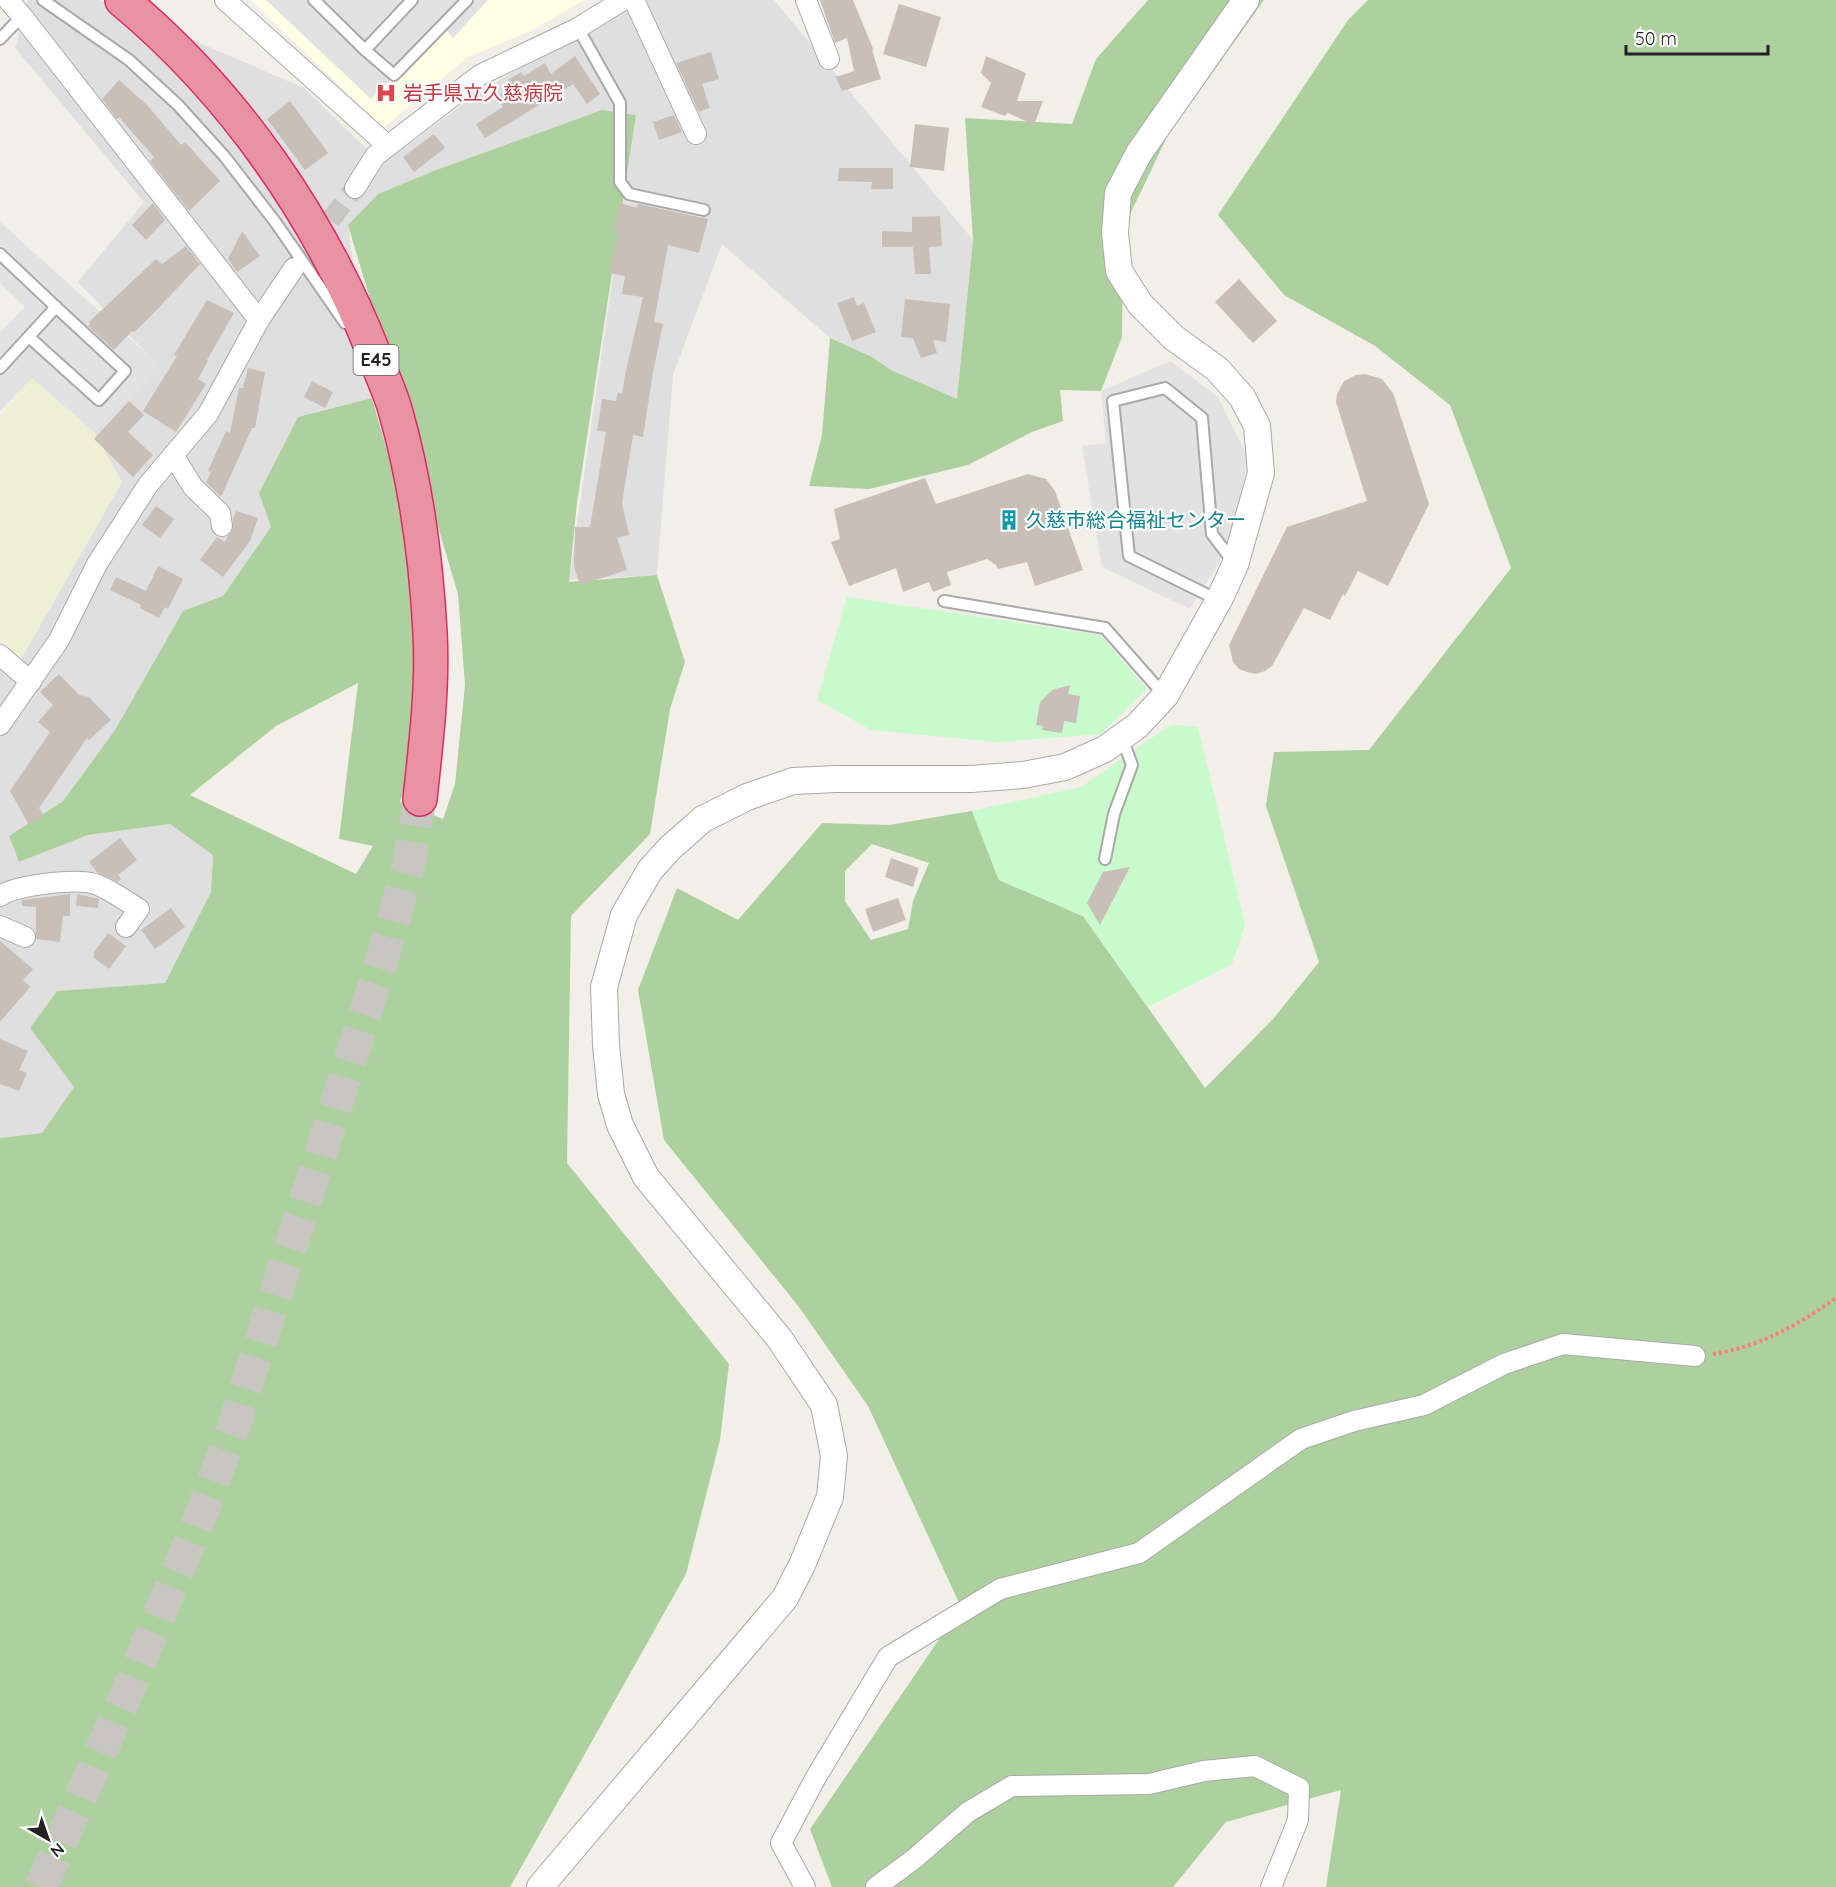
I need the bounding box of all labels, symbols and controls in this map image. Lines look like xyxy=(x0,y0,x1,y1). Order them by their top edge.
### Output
scale bar xyxy=(1626,18,1768,56)
text: 50 m xyxy=(1635,27,1677,50)
place label: 岩手県立久慈病院 xyxy=(403,80,563,105)
hospital icon: 岩手県立久慈病院 xyxy=(374,81,398,105)
road number: E45 xyxy=(354,345,398,375)
place label: 久慈市総合福祉センター xyxy=(1026,507,1246,532)
building icon: 久慈市総合福祉センター xyxy=(997,508,1021,532)
north arrow xyxy=(18,1809,78,1869)
text: N xyxy=(47,1839,69,1862)

